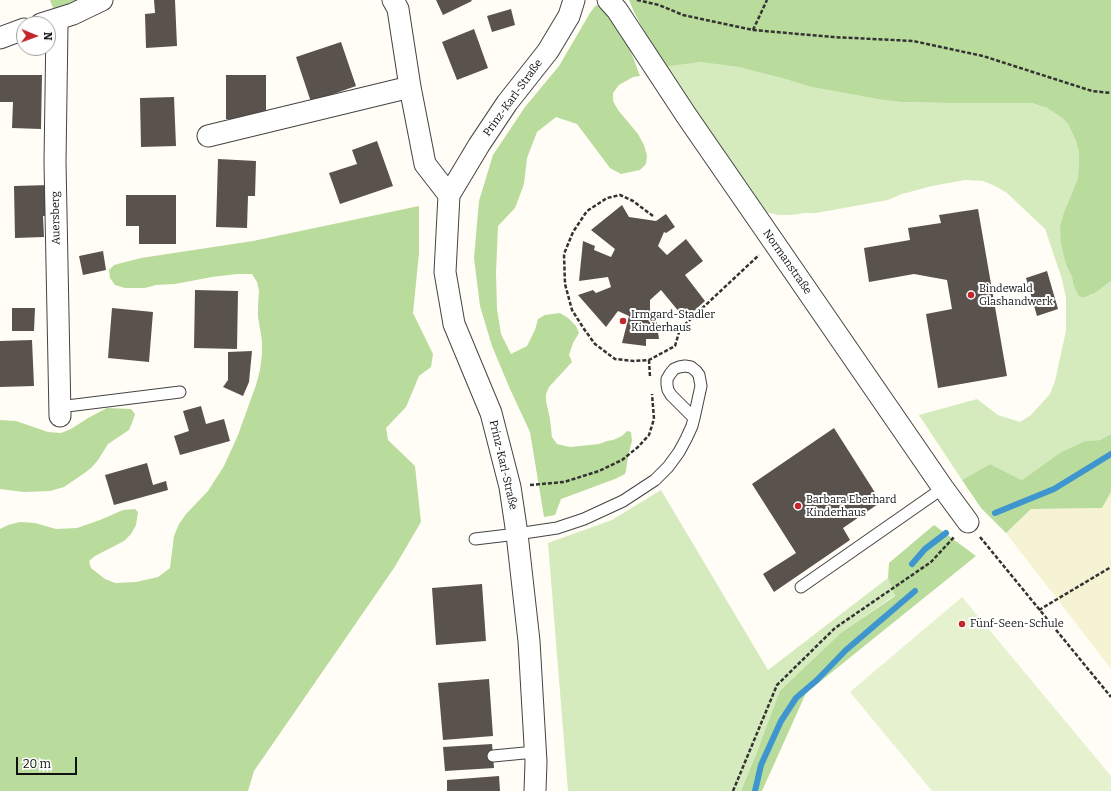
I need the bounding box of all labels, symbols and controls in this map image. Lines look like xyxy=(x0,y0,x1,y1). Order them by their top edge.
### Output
north arrow xyxy=(16,16,56,56)
text: N xyxy=(41,32,54,41)
street label: Prinz-Karl-Straße xyxy=(481,57,545,139)
street label: Auersberg xyxy=(49,191,63,245)
street label: Normanstraße xyxy=(760,227,814,297)
place label: Bindewald Glashandwerk xyxy=(979,282,1053,308)
marker: Bindewald Glashandwerk xyxy=(966,290,976,300)
place label: Irmgard-Stadler Kinderhaus xyxy=(631,308,715,334)
marker: Irmgard-Stadler Kinderhaus xyxy=(618,316,628,326)
street label: Prinz-Karl-Straße xyxy=(486,419,520,511)
place label: Barbara Eberhard Kinderhaus xyxy=(806,493,896,519)
marker: Barbara Eberhard Kinderhaus xyxy=(793,501,803,511)
place label: Fünf-Seen-Schule xyxy=(970,617,1064,631)
marker: Fünf-Seen-Schule xyxy=(957,619,967,629)
scale bar xyxy=(18,749,79,775)
text: 20 m xyxy=(23,757,51,771)

